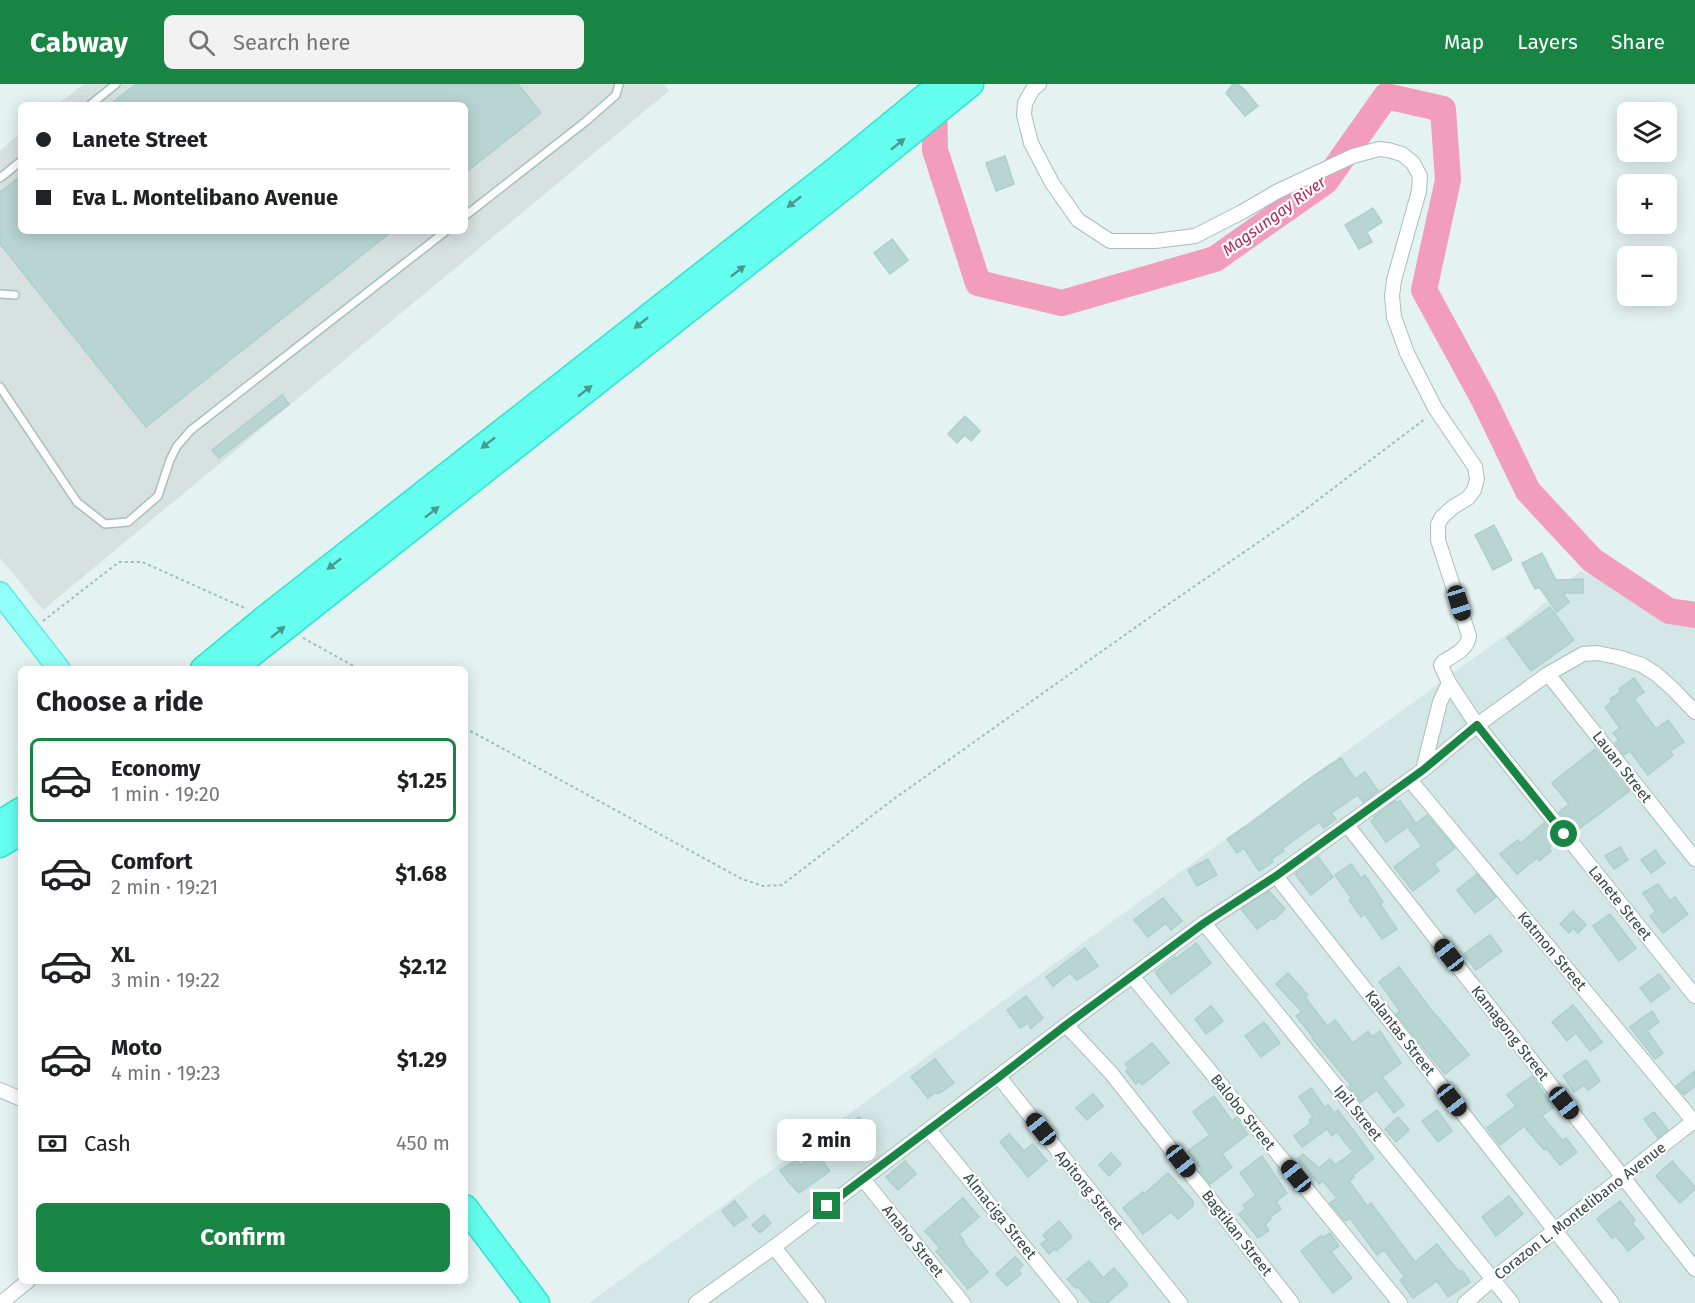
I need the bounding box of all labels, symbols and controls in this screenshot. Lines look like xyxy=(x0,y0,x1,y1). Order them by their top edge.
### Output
search box xyxy=(164,15,584,69)
text: Cabway xyxy=(30,26,128,59)
icon: search xyxy=(185,26,218,59)
text: Search here xyxy=(233,29,350,56)
text: Map xyxy=(1444,29,1484,55)
text: Layers xyxy=(1517,29,1578,55)
text: Share xyxy=(1611,29,1665,55)
map controls xyxy=(1617,102,1677,306)
button: layers xyxy=(1617,102,1677,162)
text: Lanete Street xyxy=(72,126,207,153)
one-way arrow xyxy=(890,138,905,151)
water label: Magsungay River xyxy=(1219,172,1330,260)
button: + xyxy=(1617,174,1677,234)
text: Eva L. Montelibano Avenue xyxy=(72,184,338,211)
one-way arrow xyxy=(787,196,802,208)
button: − xyxy=(1617,246,1677,306)
one-way arrow xyxy=(731,265,746,277)
one-way arrow xyxy=(633,316,649,329)
one-way arrow xyxy=(577,385,593,398)
one-way arrow xyxy=(480,437,495,449)
one-way arrow xyxy=(424,506,439,518)
one-way arrow xyxy=(327,557,342,569)
car xyxy=(1445,583,1473,623)
one-way arrow xyxy=(270,626,285,639)
text: Choose a ride xyxy=(36,686,203,718)
street label: Lauan Street xyxy=(1588,728,1656,807)
icon: car xyxy=(39,753,93,807)
text: Economy xyxy=(111,755,200,782)
text: $1.25 xyxy=(397,767,447,794)
text: 1 min · 19:20 xyxy=(111,782,220,806)
route start xyxy=(1550,820,1577,847)
icon: car xyxy=(39,846,93,900)
text: Comfort xyxy=(111,848,192,875)
text: $1.68 xyxy=(395,860,447,887)
street label: Lanete Street xyxy=(1585,862,1656,944)
text: 2 min · 19:21 xyxy=(111,875,218,899)
street label: Katmon Street xyxy=(1514,908,1591,995)
car xyxy=(1431,935,1467,975)
icon: car xyxy=(39,939,93,993)
text: XL xyxy=(111,941,135,968)
text: $2.12 xyxy=(399,953,447,980)
text: 3 min · 19:22 xyxy=(111,968,220,992)
street label: Kamagong Street xyxy=(1467,982,1553,1084)
street label: Kalantas Street xyxy=(1361,987,1439,1080)
icon: car xyxy=(39,1032,93,1086)
text: Moto xyxy=(111,1034,162,1061)
text: $1.29 xyxy=(397,1046,447,1073)
text: 4 min · 19:23 xyxy=(111,1061,221,1085)
street label: Balobo Street xyxy=(1207,1070,1279,1154)
car xyxy=(1434,1080,1470,1120)
street label: Ipil Street xyxy=(1330,1081,1386,1145)
car xyxy=(1546,1083,1582,1123)
car xyxy=(1023,1109,1059,1149)
callout: 2 min xyxy=(778,1119,876,1161)
icon: cash xyxy=(36,1127,69,1160)
text: 2 min xyxy=(802,1128,851,1152)
text: Cash xyxy=(84,1130,131,1157)
text: 450 m xyxy=(396,1131,450,1155)
street label: Corazon L. Montelibano Avenue xyxy=(1491,1138,1669,1284)
car xyxy=(1163,1141,1199,1181)
street label: Apitong Street xyxy=(1051,1147,1127,1234)
car xyxy=(1278,1156,1314,1196)
street label: Almaciga Street xyxy=(960,1169,1041,1263)
street label: Bagtikan Street xyxy=(1198,1187,1276,1280)
route end xyxy=(813,1192,840,1219)
street label: Anaho Street xyxy=(878,1201,948,1281)
button: Confirm xyxy=(36,1203,450,1272)

